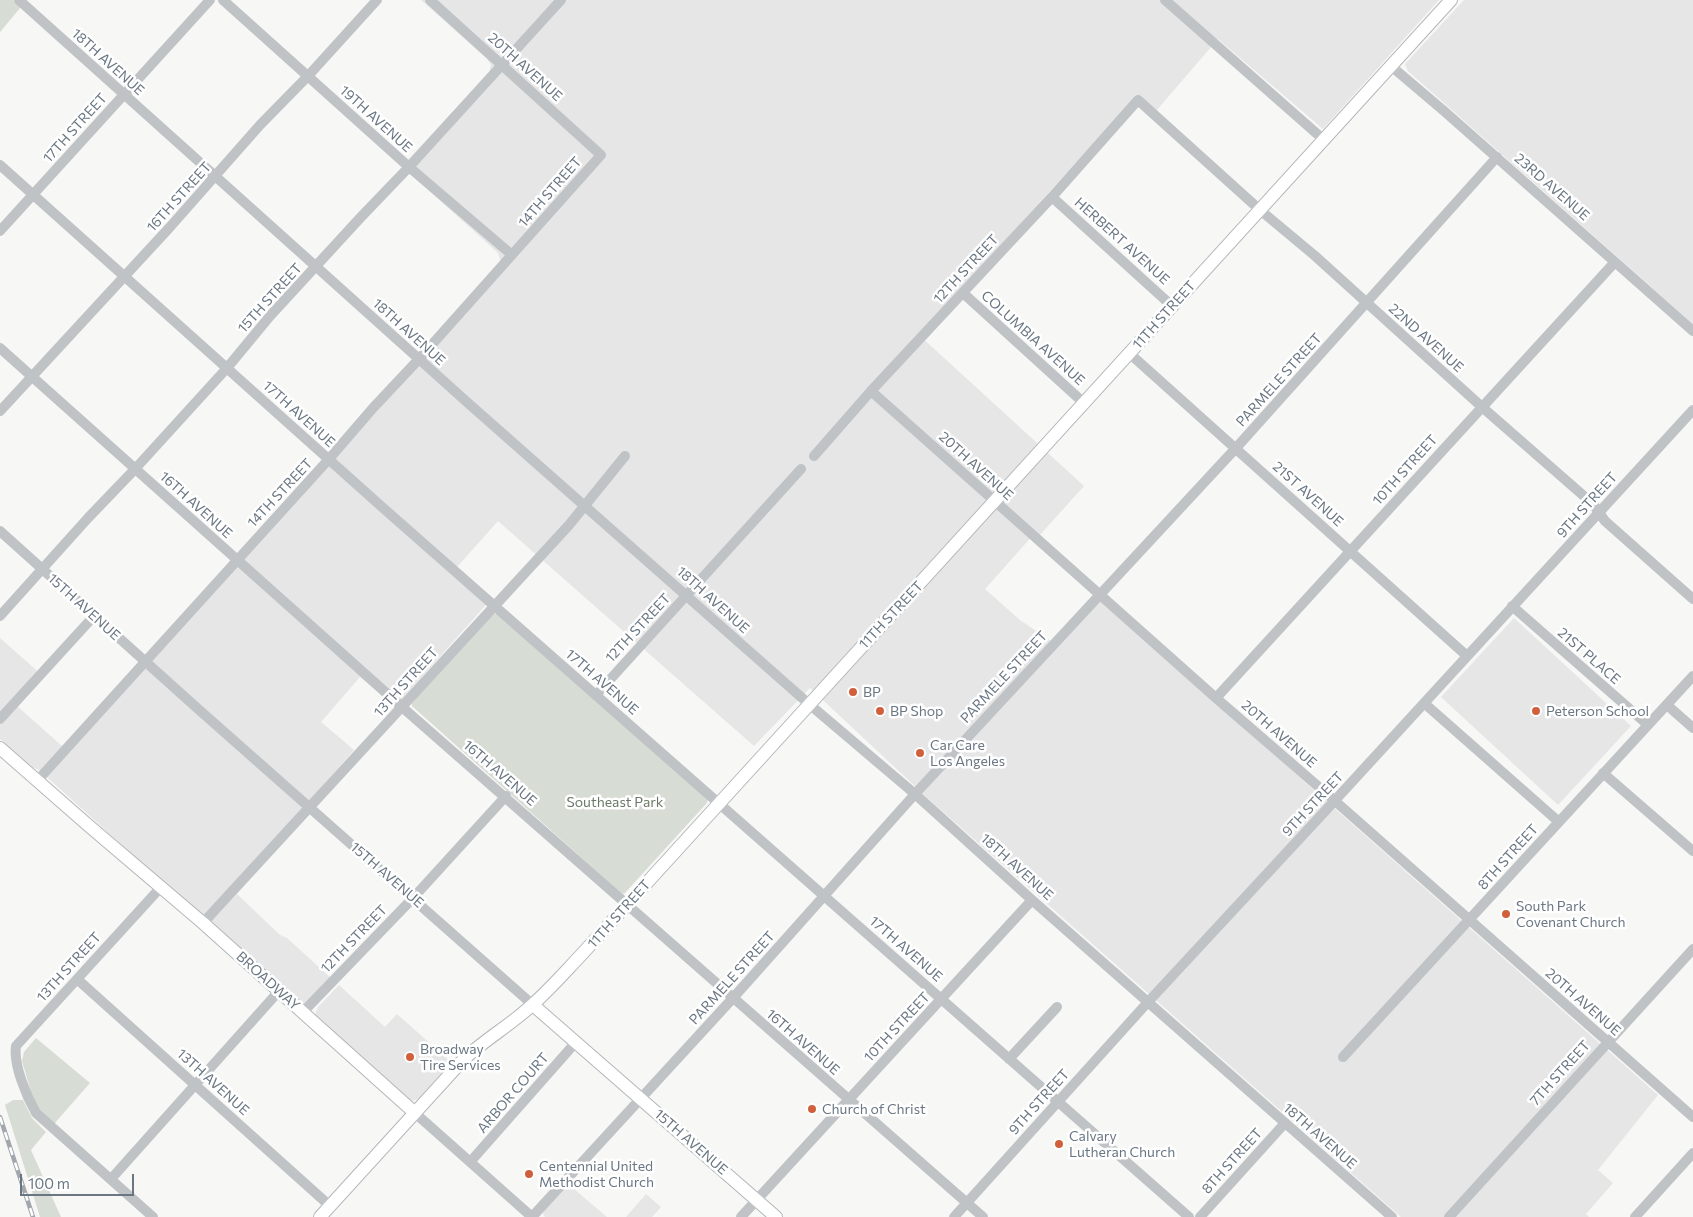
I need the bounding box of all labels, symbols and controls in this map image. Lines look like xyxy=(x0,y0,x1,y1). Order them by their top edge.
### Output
street label: 18TH AVENUE xyxy=(68,25,148,99)
street label: 20TH AVENUE xyxy=(484,29,566,105)
street label: 19TH AVENUE xyxy=(336,82,416,156)
street label: 17TH STREET xyxy=(39,90,111,166)
street label: 23RD AVENUE xyxy=(1511,150,1593,224)
street label: 14TH STREET xyxy=(515,153,585,231)
street label: 16TH STREET xyxy=(143,159,215,235)
street label: HERBERT AVENUE xyxy=(1071,194,1173,288)
street label: 12TH STREET xyxy=(930,231,1002,307)
street label: 15TH STREET xyxy=(234,260,306,336)
street label: 11TH STREET xyxy=(1129,277,1199,353)
street label: COLUMBIA AVENUE xyxy=(978,287,1088,389)
street label: 18TH AVENUE xyxy=(369,295,449,369)
street label: 22ND AVENUE xyxy=(1385,300,1467,376)
street label: PARMELE STREET xyxy=(1233,330,1325,430)
street label: 17TH AVENUE xyxy=(259,377,339,451)
street label: 20TH AVENUE xyxy=(935,428,1017,504)
street label: 10TH STREET xyxy=(1369,431,1441,509)
street label: 14TH STREET xyxy=(244,455,316,531)
street label: 21ST AVENUE xyxy=(1269,458,1347,530)
street label: 16TH AVENUE xyxy=(156,468,236,542)
street label: 9TH STREET xyxy=(1553,469,1621,541)
street label: 18TH AVENUE xyxy=(673,563,753,637)
street label: 15TH AVENUE xyxy=(44,570,124,644)
street label: 11TH STREET xyxy=(855,578,927,652)
street label: 12TH STREET xyxy=(602,590,674,666)
street label: 21ST PLACE xyxy=(1554,624,1624,688)
street label: PARMELE STREET xyxy=(957,627,1051,727)
street label: 13TH STREET xyxy=(370,644,442,720)
street label: 17TH AVENUE xyxy=(562,646,642,718)
place label: BP xyxy=(863,684,881,700)
marker: BP xyxy=(847,686,859,698)
street label: 20TH AVENUE xyxy=(1238,697,1320,771)
place label: BP Shop xyxy=(890,703,943,719)
place label: Peterson School xyxy=(1546,703,1649,719)
marker: BP Shop xyxy=(874,705,886,717)
marker: Peterson School xyxy=(1530,705,1542,717)
street label: 16TH AVENUE xyxy=(460,737,540,809)
place label: Car Care Los Angeles xyxy=(930,737,1005,770)
marker: Car Care Los Angeles xyxy=(914,747,926,759)
street label: 9TH STREET xyxy=(1279,768,1347,840)
park label: Southeast Park xyxy=(567,794,663,810)
street label: 8TH STREET xyxy=(1474,821,1542,893)
street label: 18TH AVENUE xyxy=(977,830,1057,904)
street label: 15TH AVENUE xyxy=(347,839,427,911)
street label: 11TH STREET xyxy=(584,876,654,952)
place label: South Park Covenant Church xyxy=(1516,898,1626,930)
street label: 12TH STREET xyxy=(317,902,391,976)
marker: South Park Covenant Church xyxy=(1500,908,1512,920)
street label: 17TH AVENUE xyxy=(866,913,946,985)
street label: PARMELE STREET xyxy=(686,928,778,1028)
street label: 13TH STREET xyxy=(33,929,105,1005)
street label: BROADWAY xyxy=(233,948,303,1014)
street label: 20TH AVENUE xyxy=(1542,965,1624,1039)
street label: 10TH STREET xyxy=(861,989,933,1065)
street label: 16TH AVENUE xyxy=(763,1006,843,1078)
street label: 7TH STREET xyxy=(1526,1037,1594,1109)
place label: Broadway Tire Services xyxy=(420,1041,501,1074)
street label: 13TH AVENUE xyxy=(173,1045,253,1119)
street label: ARBOR COURT xyxy=(474,1049,552,1137)
marker: Broadway Tire Services xyxy=(404,1051,416,1063)
street label: 9TH STREET xyxy=(1005,1066,1073,1138)
street label: 18TH AVENUE xyxy=(1280,1100,1360,1172)
place label: Church of Christ xyxy=(822,1101,926,1117)
marker: Church of Christ xyxy=(806,1103,818,1115)
street label: 15TH AVENUE xyxy=(651,1106,731,1178)
street label: 8TH STREET xyxy=(1198,1125,1266,1197)
place label: Calvary Lutheran Church xyxy=(1069,1128,1175,1160)
marker: Calvary Lutheran Church xyxy=(1053,1138,1065,1150)
place label: Centennial United Methodist Church xyxy=(539,1158,654,1190)
scale bar xyxy=(22,1164,136,1196)
marker: Centennial United Methodist Church xyxy=(523,1168,535,1180)
text: 100 m xyxy=(28,1174,70,1192)

